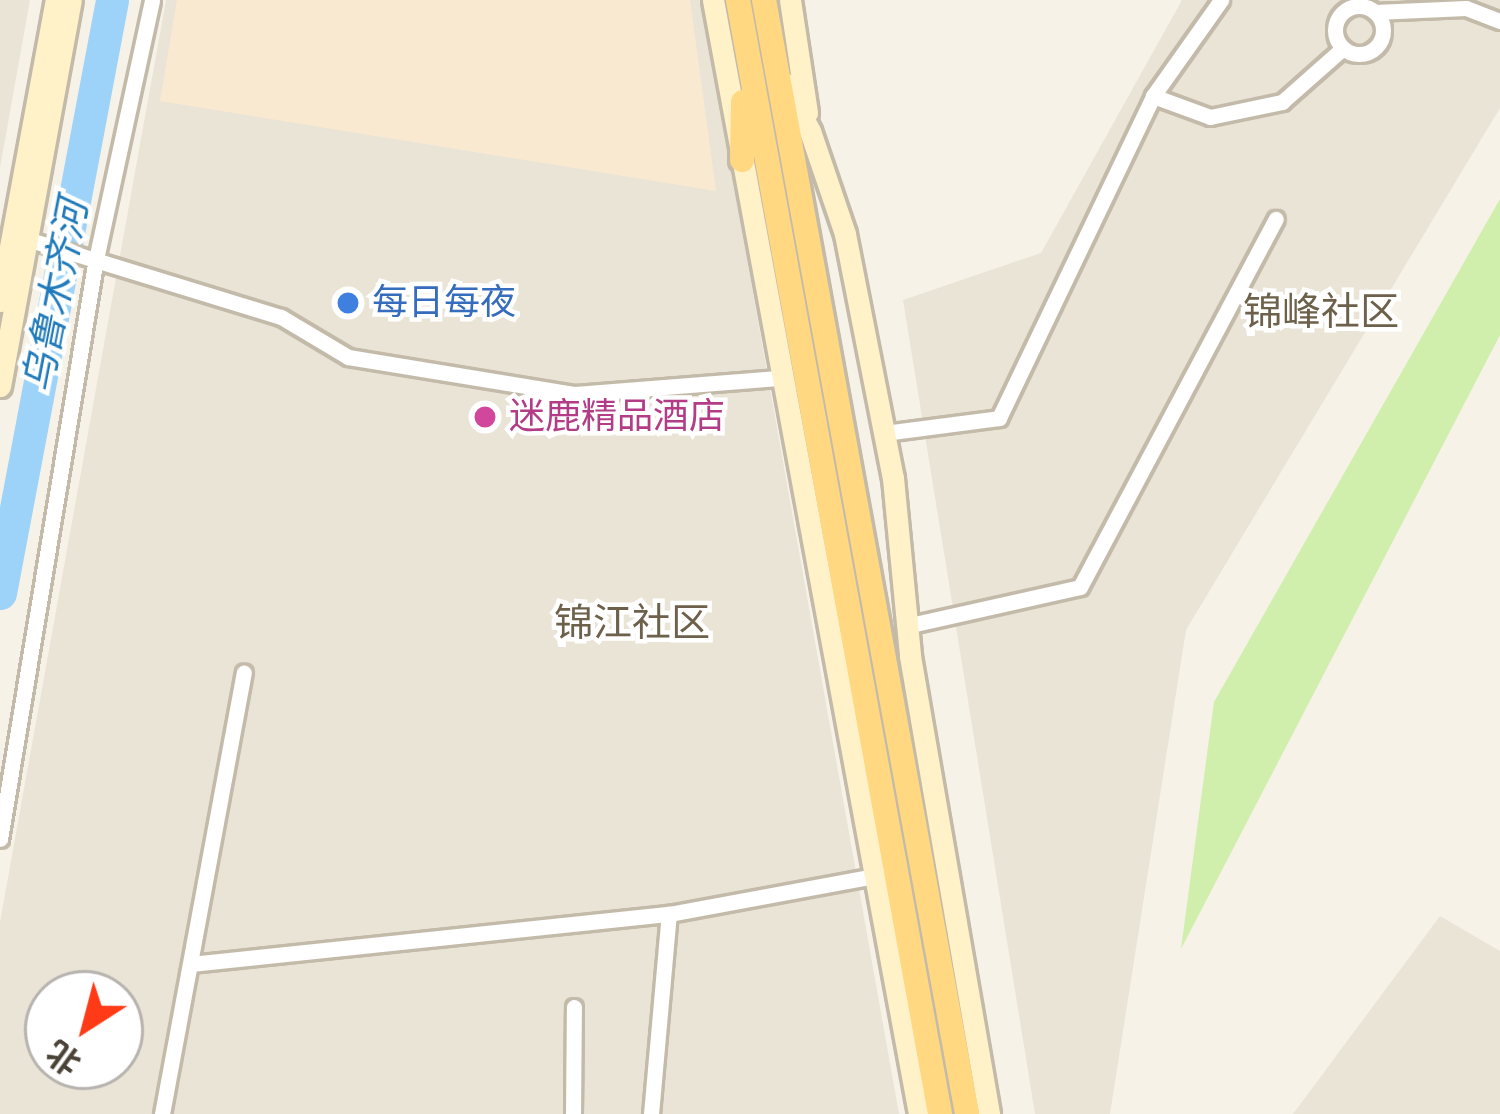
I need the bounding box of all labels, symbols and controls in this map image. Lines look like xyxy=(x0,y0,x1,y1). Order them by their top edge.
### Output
water label: 乌鲁木齐河 xyxy=(14,196,98,396)
place label: 每日每夜 xyxy=(372,281,516,325)
district label: 锦峰社区 xyxy=(1243,289,1399,335)
marker: 每日每夜 xyxy=(335,290,361,316)
place label: 迷鹿精品酒店 xyxy=(509,395,725,439)
marker: 迷鹿精品酒店 xyxy=(472,404,498,430)
district label: 锦江社区 xyxy=(554,600,710,646)
north arrow xyxy=(24,970,144,1090)
text: 北 xyxy=(39,1031,90,1083)

